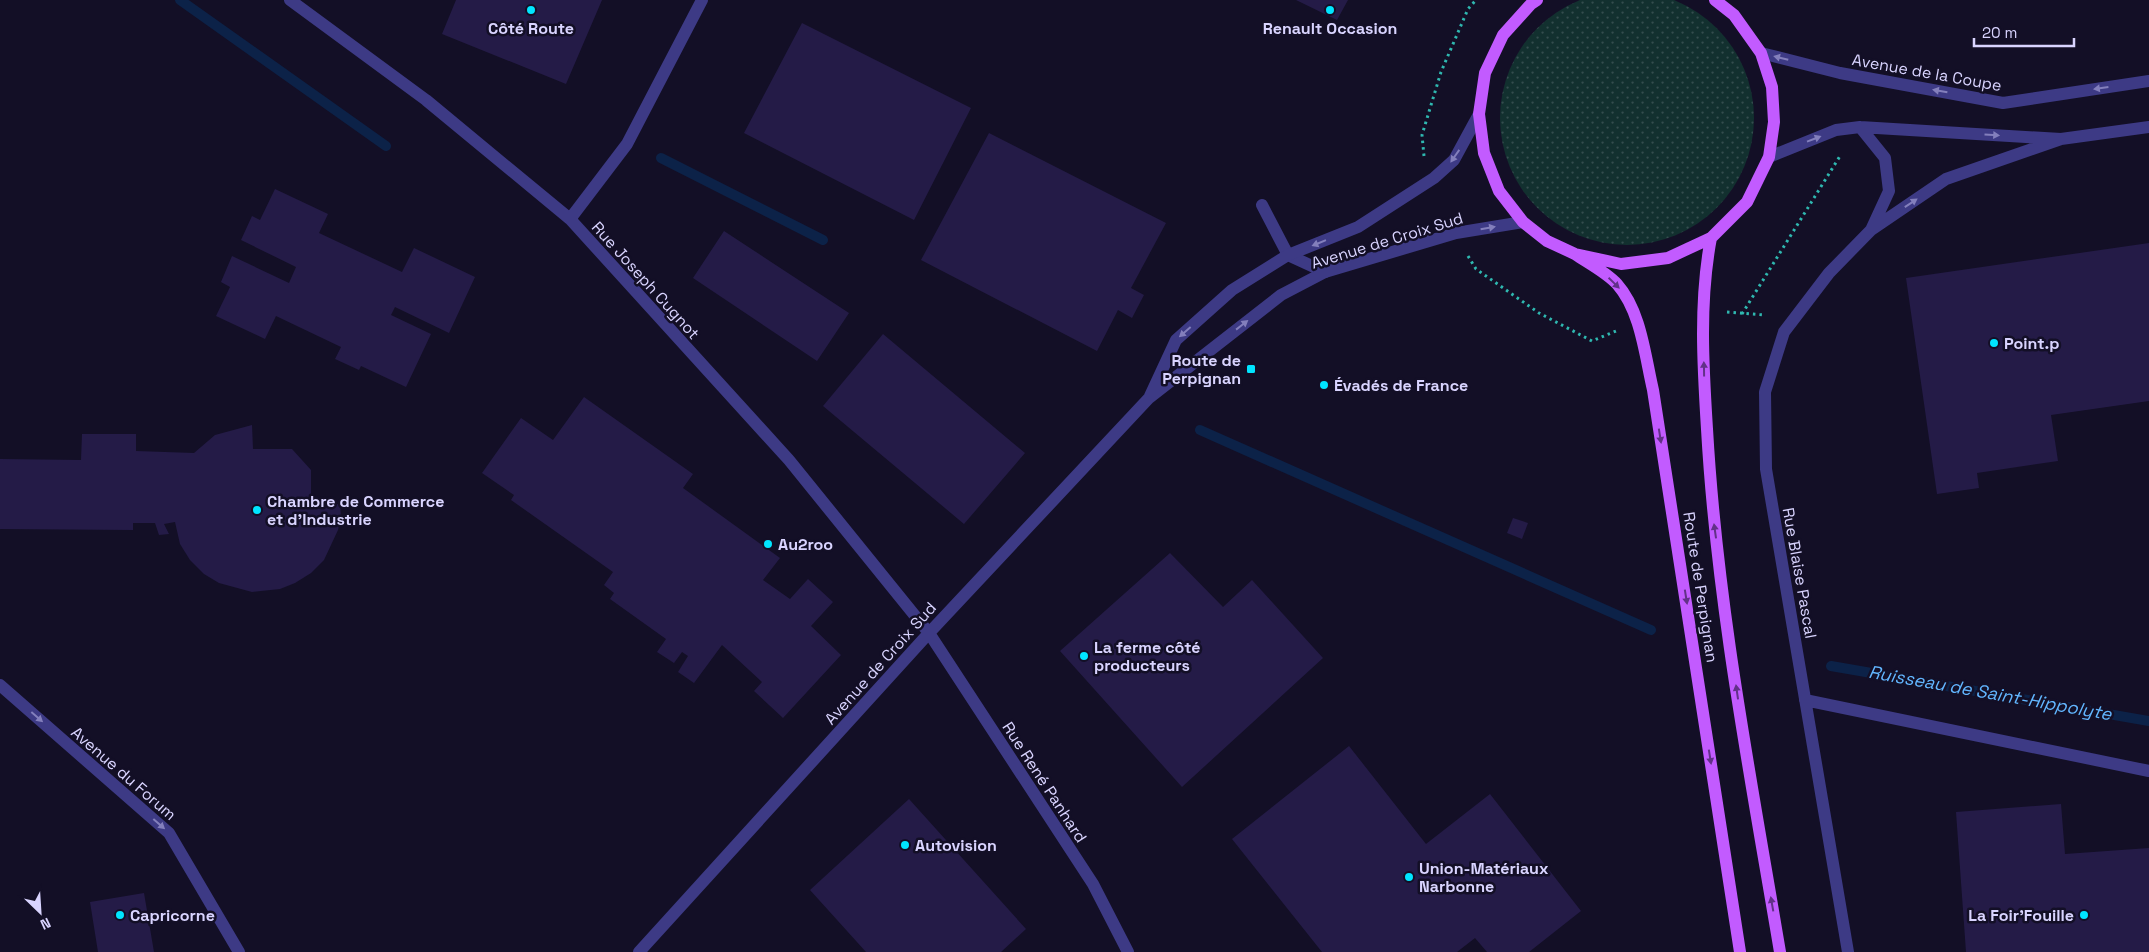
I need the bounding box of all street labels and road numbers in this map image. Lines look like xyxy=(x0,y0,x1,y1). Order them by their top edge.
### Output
street label: Avenue de la Coupe xyxy=(1850,49,2003,96)
street label: Avenue de Croix Sud xyxy=(1309,207,1466,274)
street label: Rue Joseph Cugnot xyxy=(587,217,704,344)
street label: Rue Blaise Pascal xyxy=(1778,506,1821,640)
street label: Route de Perpignan xyxy=(1678,510,1723,664)
street label: Avenue de Croix Sud xyxy=(820,598,941,729)
street label: Rue René Panhard xyxy=(998,718,1091,847)
street label: Avenue du Forum xyxy=(67,722,181,825)

